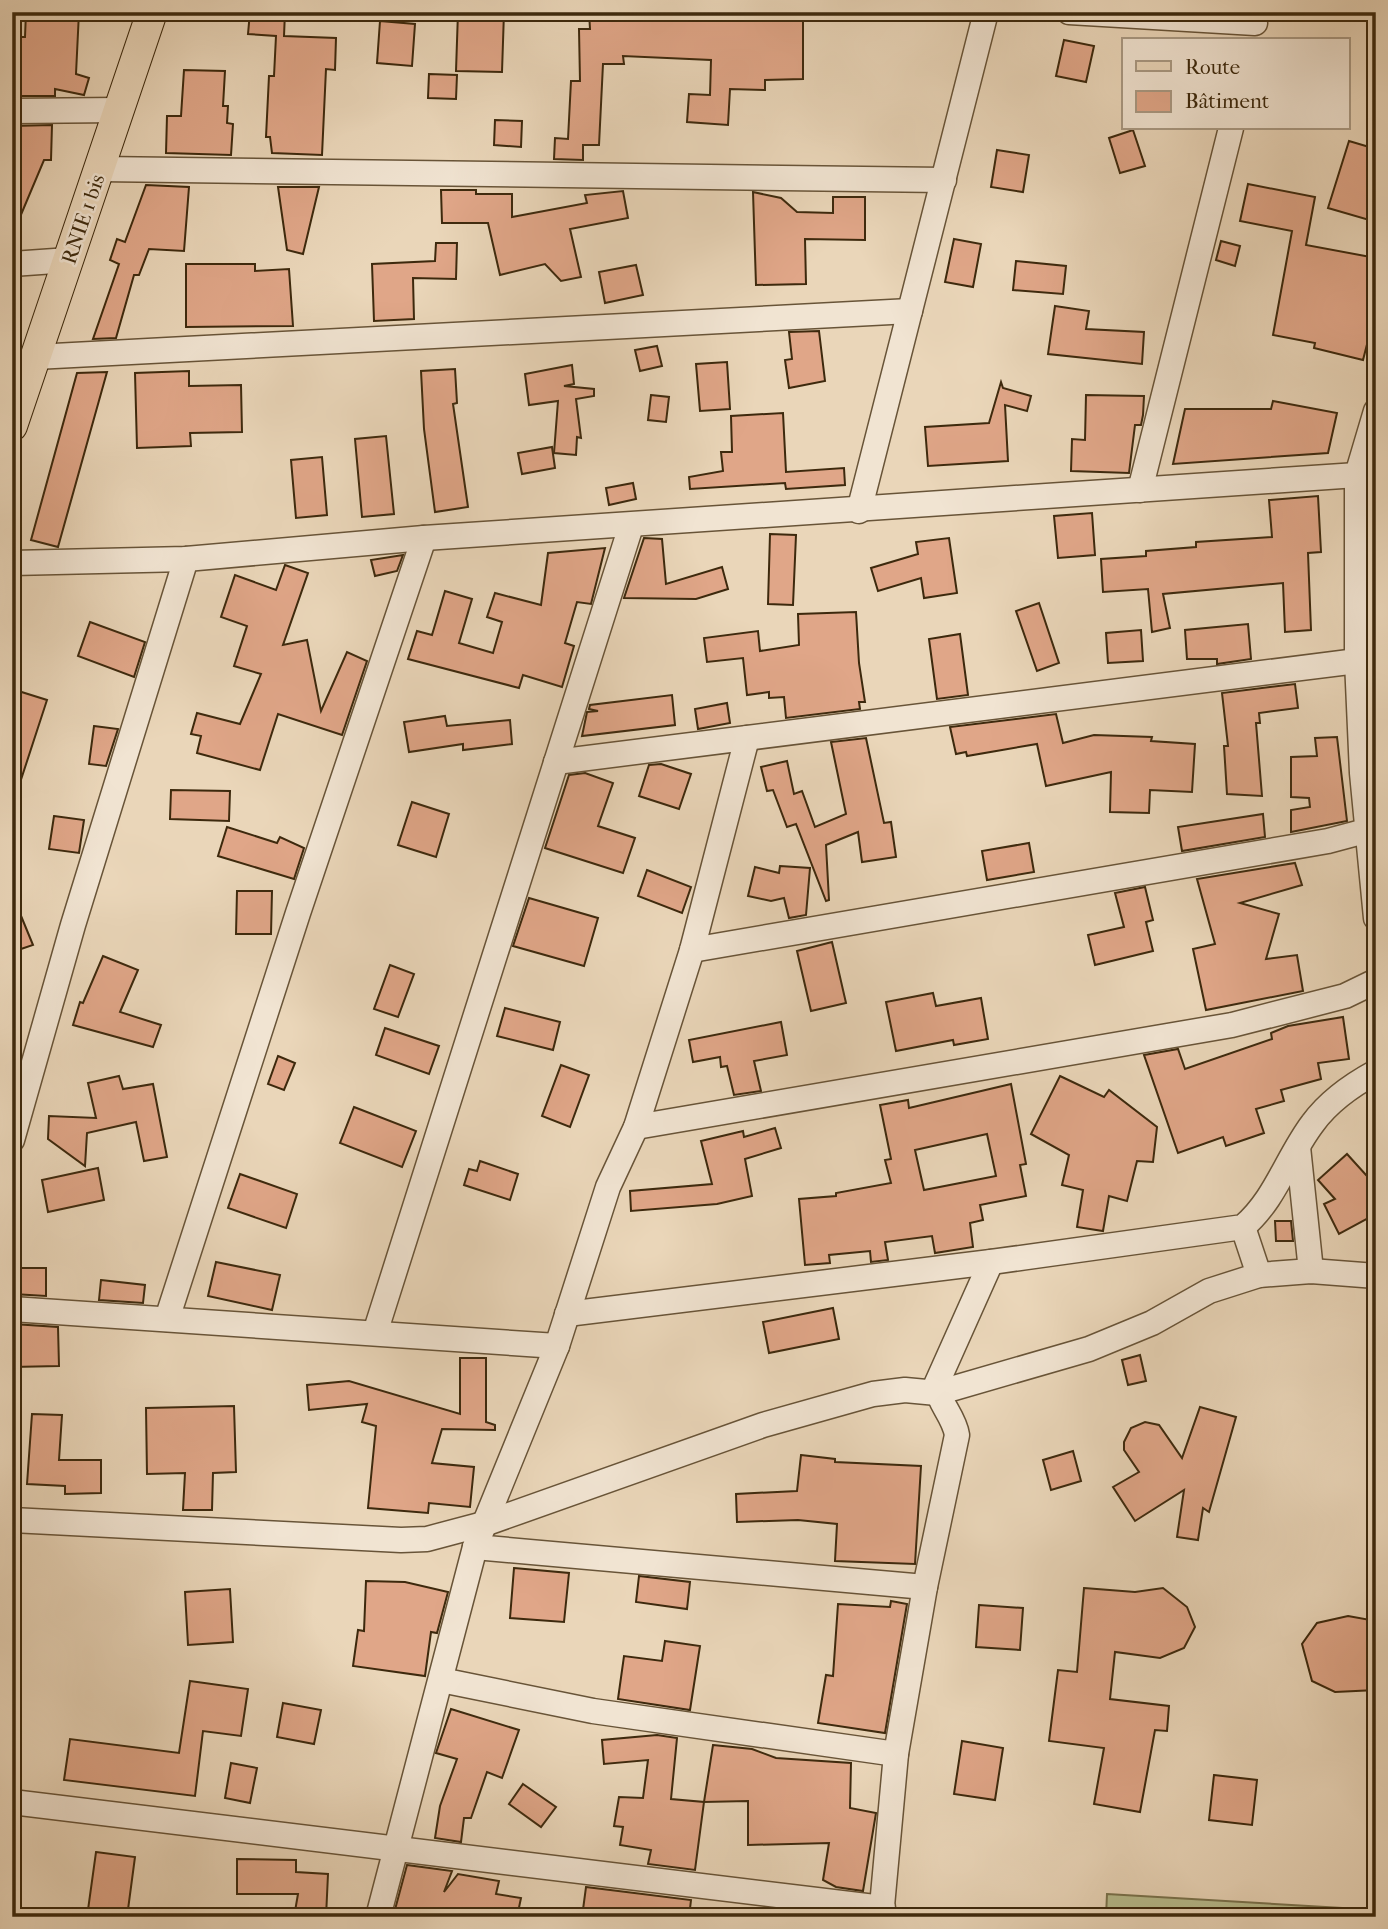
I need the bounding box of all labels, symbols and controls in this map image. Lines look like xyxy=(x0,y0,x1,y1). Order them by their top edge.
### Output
legend xyxy=(1122,38,1350,130)
text: Route xyxy=(1185,55,1240,79)
text: Bâtiment xyxy=(1185,89,1270,113)
street label: RNIE 1 bis xyxy=(56,171,110,267)

